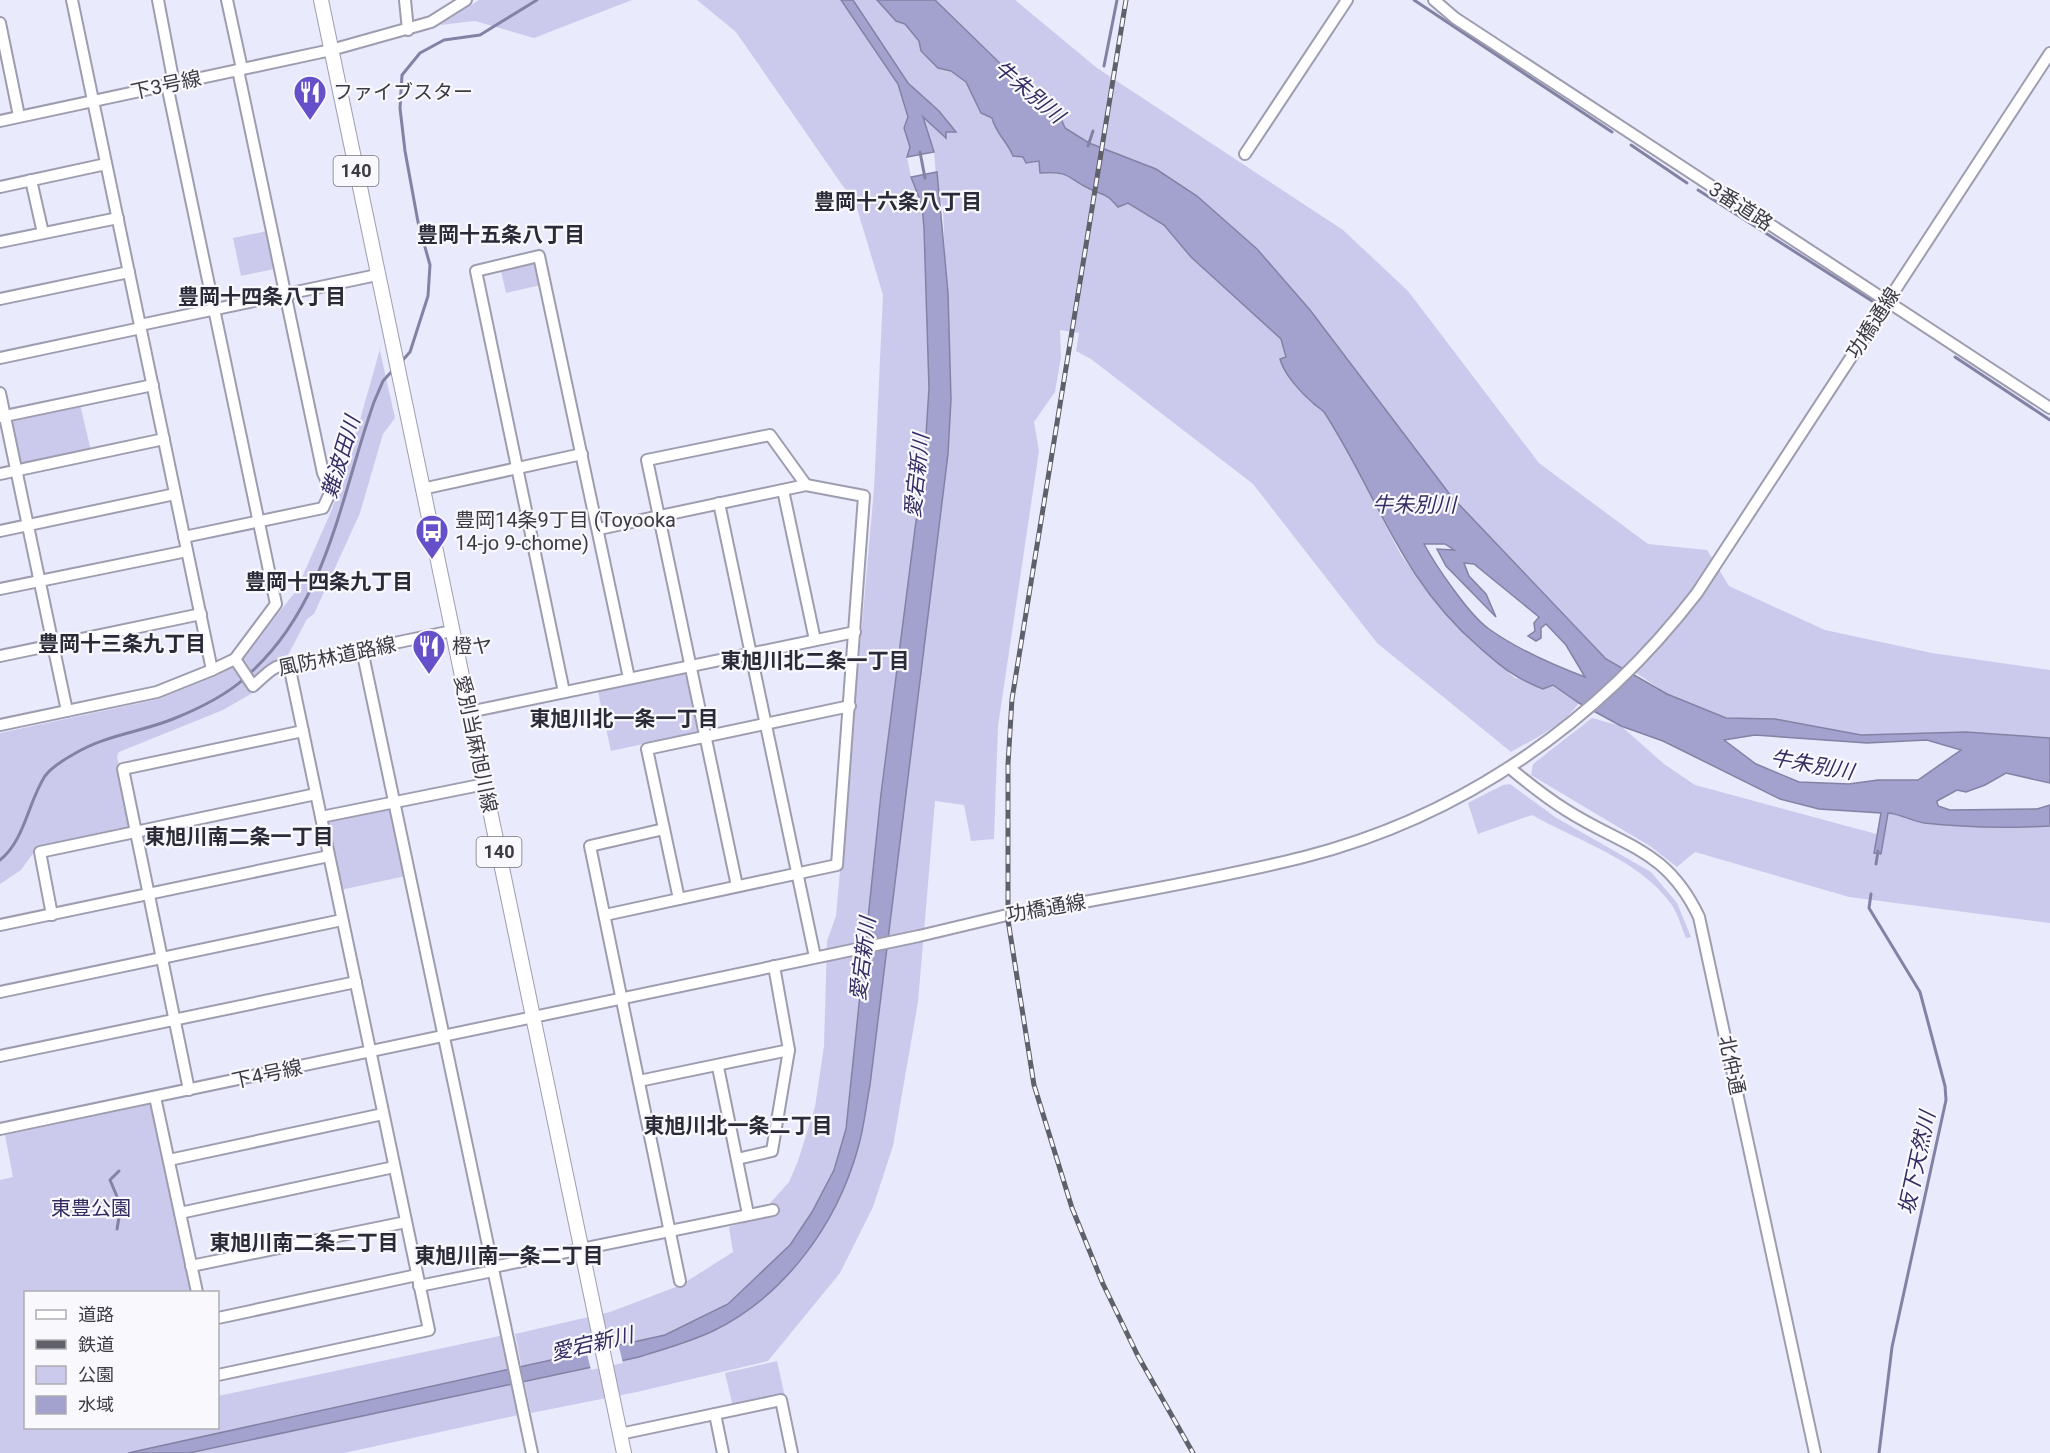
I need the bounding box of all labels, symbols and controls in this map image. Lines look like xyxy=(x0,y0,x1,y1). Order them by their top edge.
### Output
water label: 牛朱別川 xyxy=(989,56,1070,129)
street label: 下3号線 xyxy=(129,66,203,104)
restaurant icon: ファイブスター xyxy=(292,74,328,121)
place label: ファイブスター xyxy=(333,80,473,104)
road number: 140 xyxy=(334,156,378,186)
street label: 3番道路 xyxy=(1705,177,1777,235)
district label: 豊岡十六条八丁目 xyxy=(814,190,982,214)
district label: 豊岡十五条八丁目 xyxy=(417,223,585,247)
street label: 功橋通線 xyxy=(1841,283,1905,363)
district label: 豊岡十四条八丁目 xyxy=(178,285,346,309)
water label: 難波田川 xyxy=(317,411,365,501)
water label: 愛宕新川 xyxy=(901,431,934,519)
water label: 牛朱別川 xyxy=(1372,493,1458,517)
place label: 豊岡14条9丁目 (Toyooka 14-jo 9-chome) xyxy=(455,508,676,555)
bus stop icon: 豊岡14条9丁目 (Toyooka 14-jo 9-chome) xyxy=(414,513,450,560)
district label: 豊岡十四条九丁目 xyxy=(245,570,413,594)
restaurant icon: 橙ヤ xyxy=(411,628,447,675)
district label: 豊岡十三条九丁目 xyxy=(38,632,206,656)
street label: 風防林道路線 xyxy=(276,632,398,680)
place label: 橙ヤ xyxy=(452,634,492,658)
district label: 東旭川北二条一丁目 xyxy=(721,649,910,673)
street label: 愛別当麻旭川線 xyxy=(450,673,502,815)
district label: 東旭川北一条一丁目 xyxy=(530,707,719,731)
water label: 牛朱別川 xyxy=(1769,746,1857,784)
district label: 東旭川南二条一丁目 xyxy=(145,825,334,849)
road number: 140 xyxy=(476,837,522,867)
street label: 功橋通線 xyxy=(1005,889,1087,927)
water label: 愛宕新川 xyxy=(846,914,880,1002)
street label: 北仲通 xyxy=(1714,1033,1750,1097)
street label: 下4号線 xyxy=(230,1055,304,1093)
water label: 坂下天然川 xyxy=(1894,1107,1940,1217)
district label: 東旭川北一条二丁目 xyxy=(644,1114,833,1138)
park label: 東豊公園 xyxy=(51,1196,131,1220)
district label: 東旭川南二条二丁目 xyxy=(210,1231,399,1255)
district label: 東旭川南一条二丁目 xyxy=(415,1244,604,1268)
legend xyxy=(24,1291,219,1429)
text: 道路 xyxy=(78,1304,114,1325)
water label: 愛宕新川 xyxy=(548,1322,638,1365)
text: 鉄道 xyxy=(78,1334,114,1355)
text: 公園 xyxy=(78,1364,114,1385)
text: 水域 xyxy=(78,1394,114,1415)

